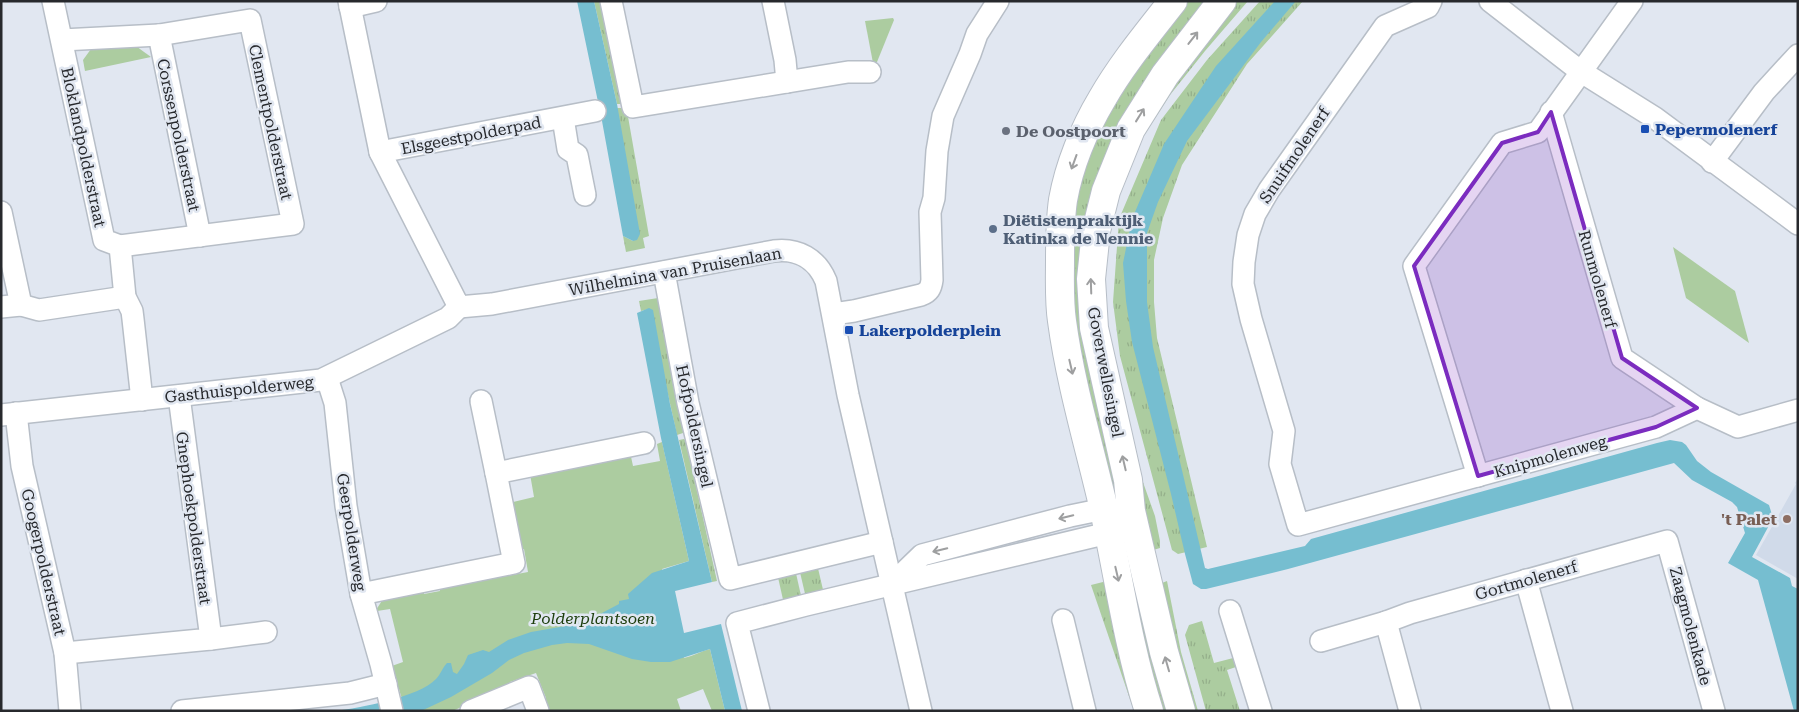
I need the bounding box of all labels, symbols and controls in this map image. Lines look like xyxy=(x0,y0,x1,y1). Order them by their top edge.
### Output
one-way arrow xyxy=(1188,32,1199,45)
street label: Clementpolderstraat xyxy=(245,43,296,202)
street label: Corssenpolderstraat xyxy=(153,57,204,213)
street label: Bloklandpolderstraat xyxy=(57,65,110,229)
street label: Snuifmolenerf xyxy=(1255,103,1334,207)
one-way arrow xyxy=(1135,109,1145,123)
street label: Elsgeestpolderpad xyxy=(399,113,543,158)
place label: Pepermolenerf xyxy=(1655,120,1778,139)
place label: De Oostpoort xyxy=(1016,122,1126,141)
marker: Pepermolenerf xyxy=(1639,123,1651,135)
marker: De Oostpoort xyxy=(1000,125,1012,137)
one-way arrow xyxy=(1069,154,1078,169)
place label: Diëtistenpraktijk Katinka de Nennie xyxy=(1003,211,1153,248)
marker: Diëtistenpraktijk Katinka de Nennie xyxy=(987,223,999,235)
street label: Runmolenerf xyxy=(1574,228,1621,331)
street label: Wilhelmina van Pruisenlaan xyxy=(567,243,783,300)
one-way arrow xyxy=(1086,278,1096,294)
street label: Goverwellesingel xyxy=(1084,305,1127,439)
place label: Lakerpolderplein xyxy=(859,321,1001,340)
marker: Lakerpolderplein xyxy=(843,324,855,336)
one-way arrow xyxy=(1067,358,1076,374)
street label: Hofpoldersingel xyxy=(672,363,717,489)
street label: Gasthuispolderweg xyxy=(164,372,315,407)
street label: Gnephoekpolderstraat xyxy=(172,430,215,606)
street label: Knipmolenweg xyxy=(1492,431,1610,482)
one-way arrow xyxy=(1119,455,1128,471)
street label: Geerpolderweg xyxy=(333,472,370,593)
street label: Googerpolderstraat xyxy=(17,487,70,637)
place label: 't Palet xyxy=(1721,510,1777,529)
one-way arrow xyxy=(1058,513,1074,522)
marker: 't Palet xyxy=(1781,513,1793,525)
one-way arrow xyxy=(932,546,948,556)
street label: Gortmolenerf xyxy=(1473,557,1580,604)
street label: Zaagmolenkade xyxy=(1666,565,1716,688)
one-way arrow xyxy=(1113,566,1122,582)
park label: Polderplantsoen xyxy=(530,609,655,628)
one-way arrow xyxy=(1162,656,1172,672)

